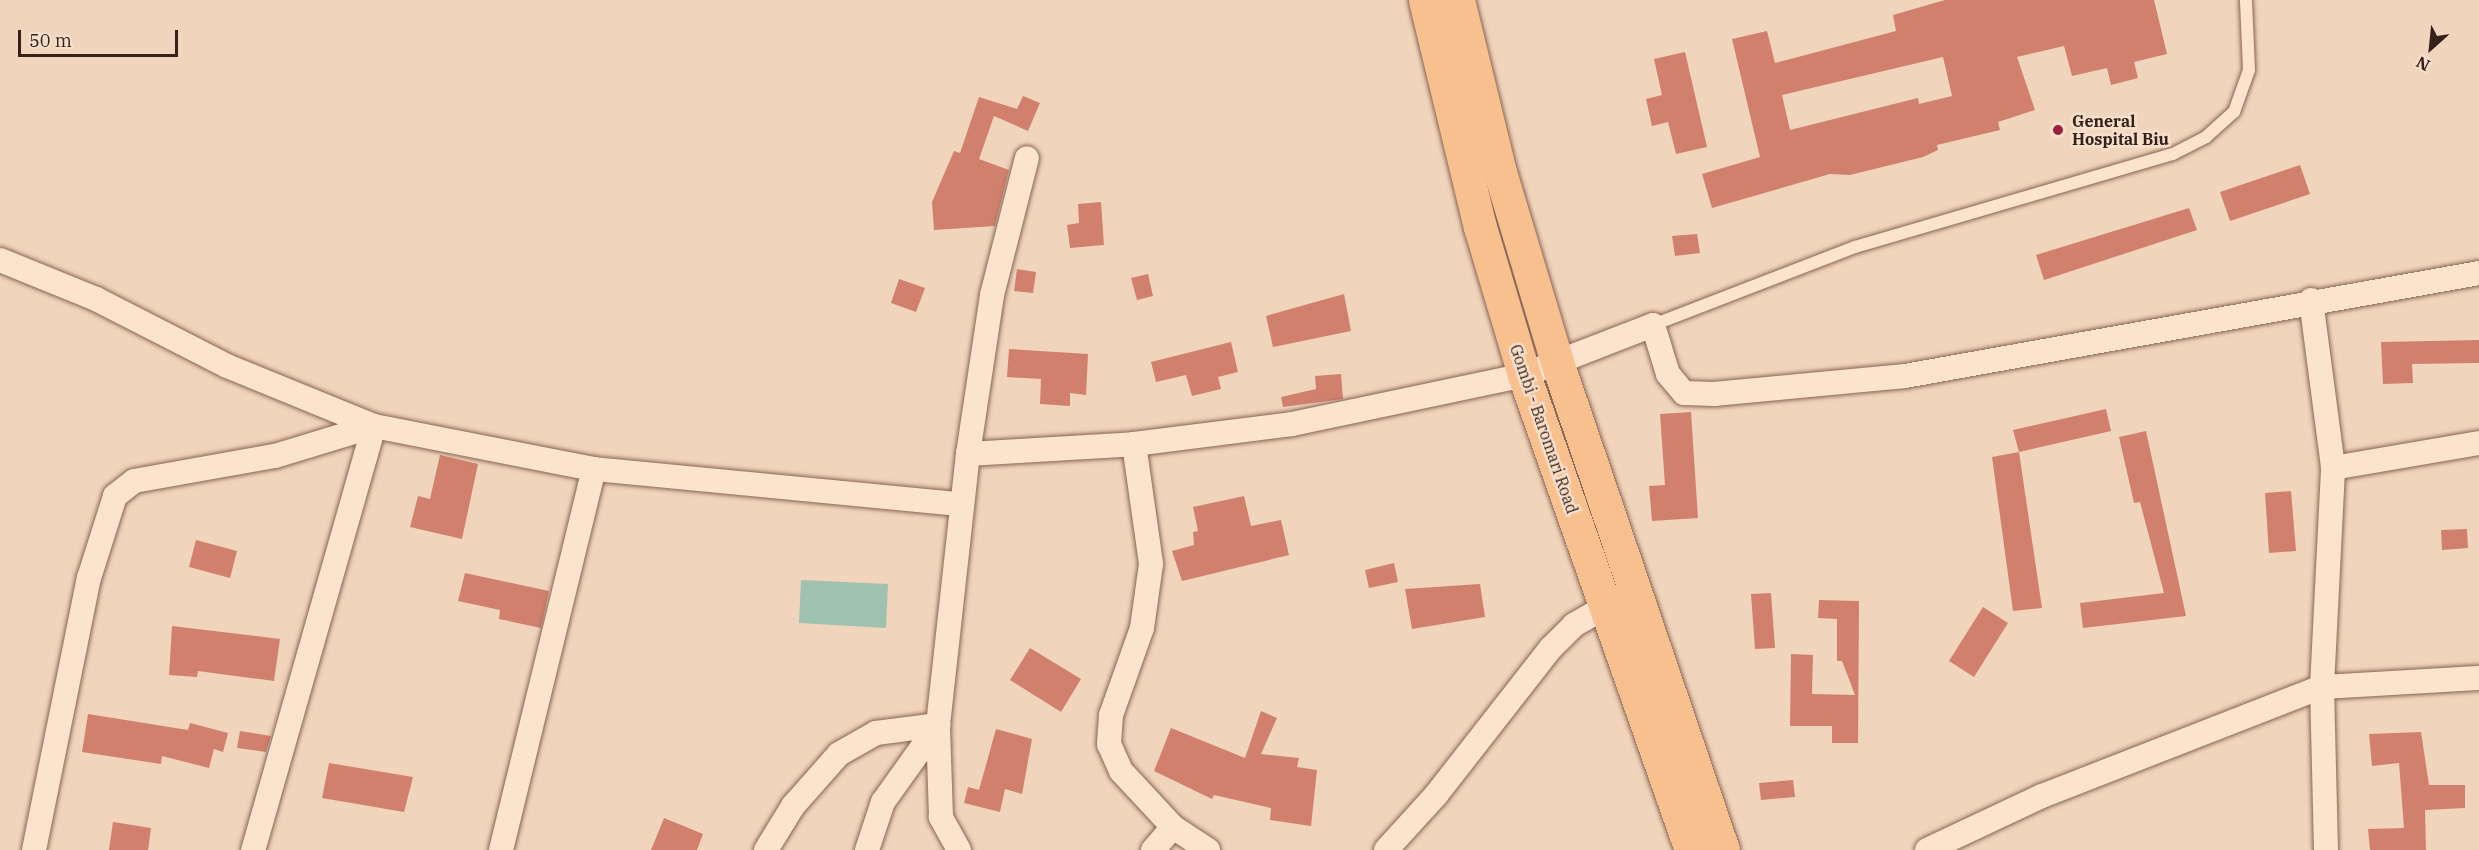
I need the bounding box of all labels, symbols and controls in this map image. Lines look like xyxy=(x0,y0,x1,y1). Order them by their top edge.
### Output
scale bar xyxy=(21,18,182,56)
north arrow xyxy=(2401,18,2461,78)
text: 50 m xyxy=(29,29,72,52)
text: N xyxy=(2413,52,2433,76)
place label: General Hospital Biu xyxy=(2072,111,2169,149)
marker: General Hospital Biu xyxy=(2049,121,2067,139)
street label: Gombi - Baromari Road xyxy=(1506,342,1582,516)

